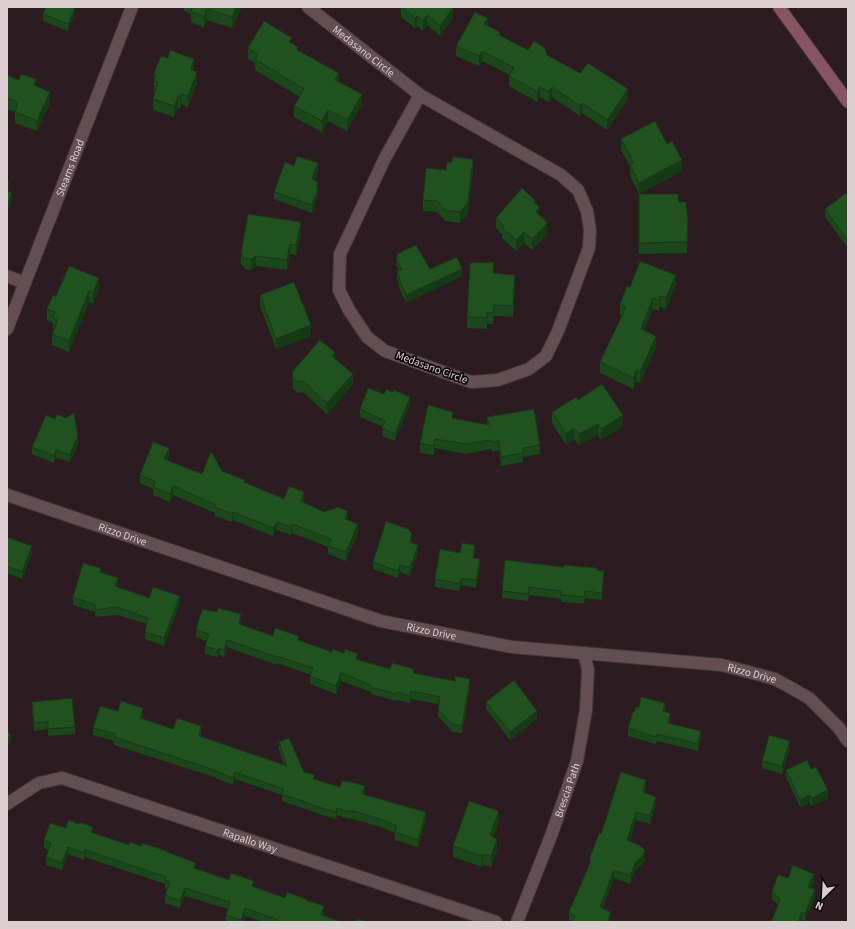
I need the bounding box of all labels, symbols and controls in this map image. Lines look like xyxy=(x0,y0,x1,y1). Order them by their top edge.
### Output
street label: Medasano Circle xyxy=(329,22,398,81)
street label: Stearns Road xyxy=(52,137,88,199)
street label: Medasano Circle xyxy=(394,348,470,388)
street label: Rizzo Drive xyxy=(96,519,149,550)
street label: Rizzo Drive xyxy=(405,619,458,644)
street label: Rizzo Drive xyxy=(726,660,779,687)
street label: Brescia Path xyxy=(551,761,584,820)
street label: Rapallo Way xyxy=(221,825,279,857)
north arrow xyxy=(803,877,843,917)
text: N xyxy=(813,897,826,914)

